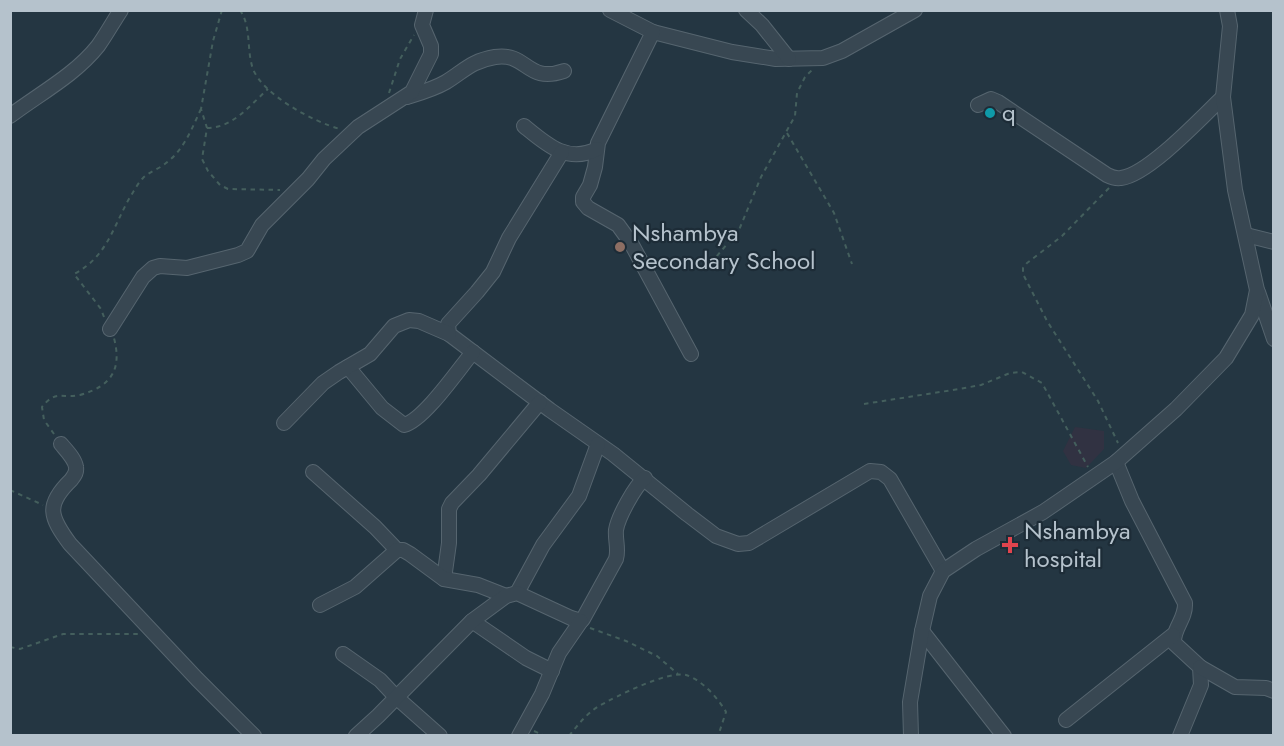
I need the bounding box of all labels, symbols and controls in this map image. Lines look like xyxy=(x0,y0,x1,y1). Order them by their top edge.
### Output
place label: q xyxy=(1002,95,1016,130)
marker: q xyxy=(983,106,997,120)
place label: Nshambya Secondary School xyxy=(632,215,816,278)
marker: Nshambya Secondary School xyxy=(613,240,627,254)
place label: Nshambya hospital xyxy=(1024,513,1131,576)
marker: Nshambya hospital xyxy=(1001,536,1019,554)

